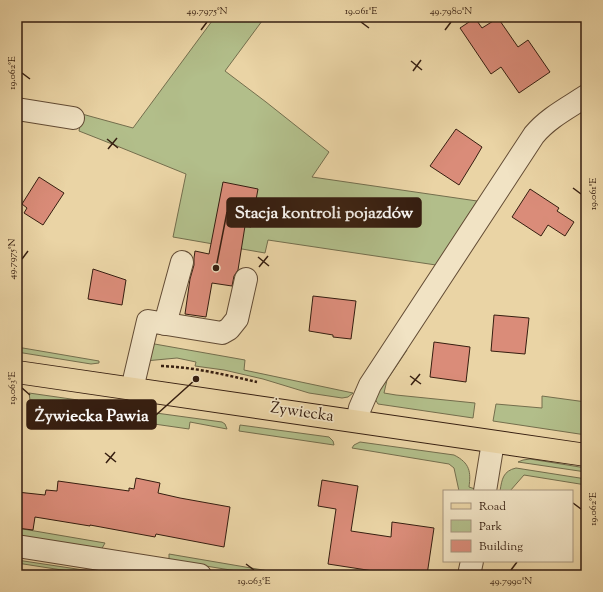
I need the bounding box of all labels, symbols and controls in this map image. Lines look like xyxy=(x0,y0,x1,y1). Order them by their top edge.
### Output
text: 49.7975°N xyxy=(186,4,228,19)
text: 19.061°E xyxy=(345,4,377,19)
text: 49.7980°N xyxy=(430,4,472,19)
text: 19.062°E xyxy=(5,56,20,90)
text: 19.061°E xyxy=(586,178,601,210)
callout: Stacja kontroli pojazdów xyxy=(227,198,421,227)
text: Stacja kontroli pojazdów xyxy=(235,202,414,226)
text: 49.7975°N xyxy=(5,238,20,280)
text: 19.063°E xyxy=(5,371,20,405)
street label: Żywiecka xyxy=(269,397,336,429)
callout: Żywiecka Pawia xyxy=(27,400,156,429)
text: Żywiecka Pawia xyxy=(35,405,149,429)
legend xyxy=(443,490,573,562)
text: 19.062°E xyxy=(586,492,601,526)
text: Road xyxy=(479,498,506,516)
text: Park xyxy=(479,518,502,536)
text: Building xyxy=(479,538,523,556)
text: 19.063°E xyxy=(237,574,271,589)
text: 49.7990°N xyxy=(490,574,532,589)

